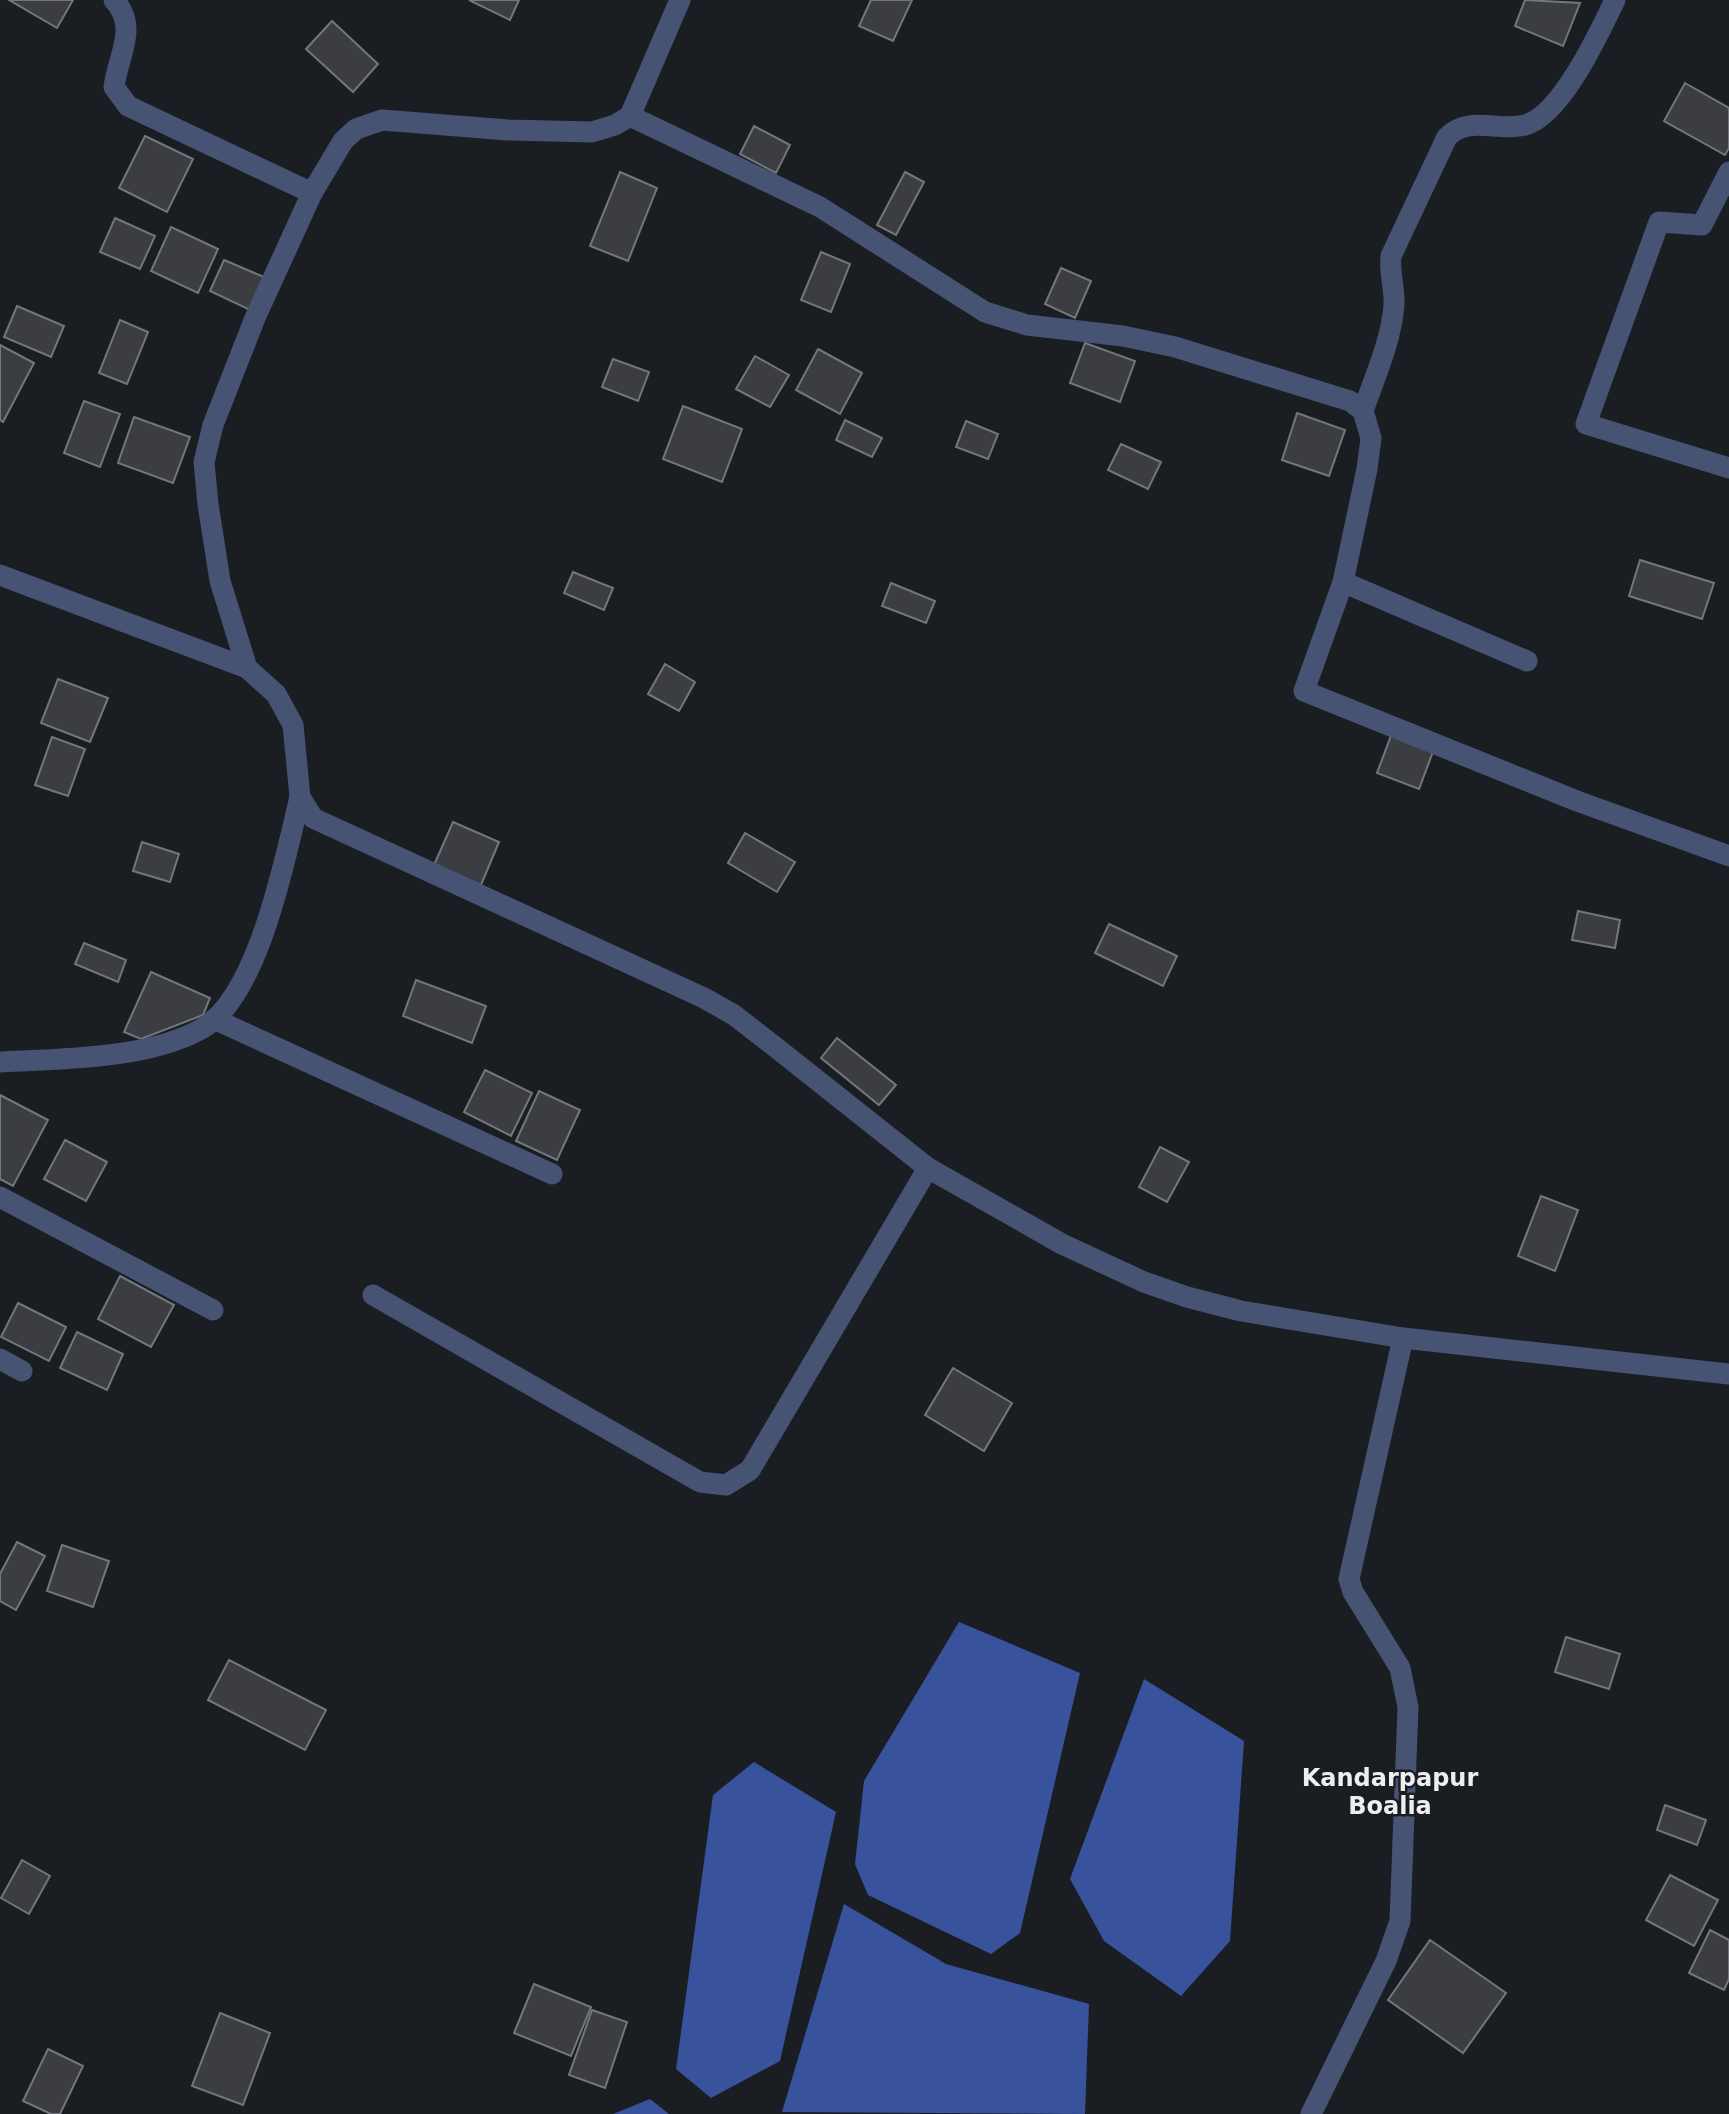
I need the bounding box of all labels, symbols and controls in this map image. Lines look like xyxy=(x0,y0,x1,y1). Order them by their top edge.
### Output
district label: Kandarpapur Boalia xyxy=(1302,1764,1478,1820)

